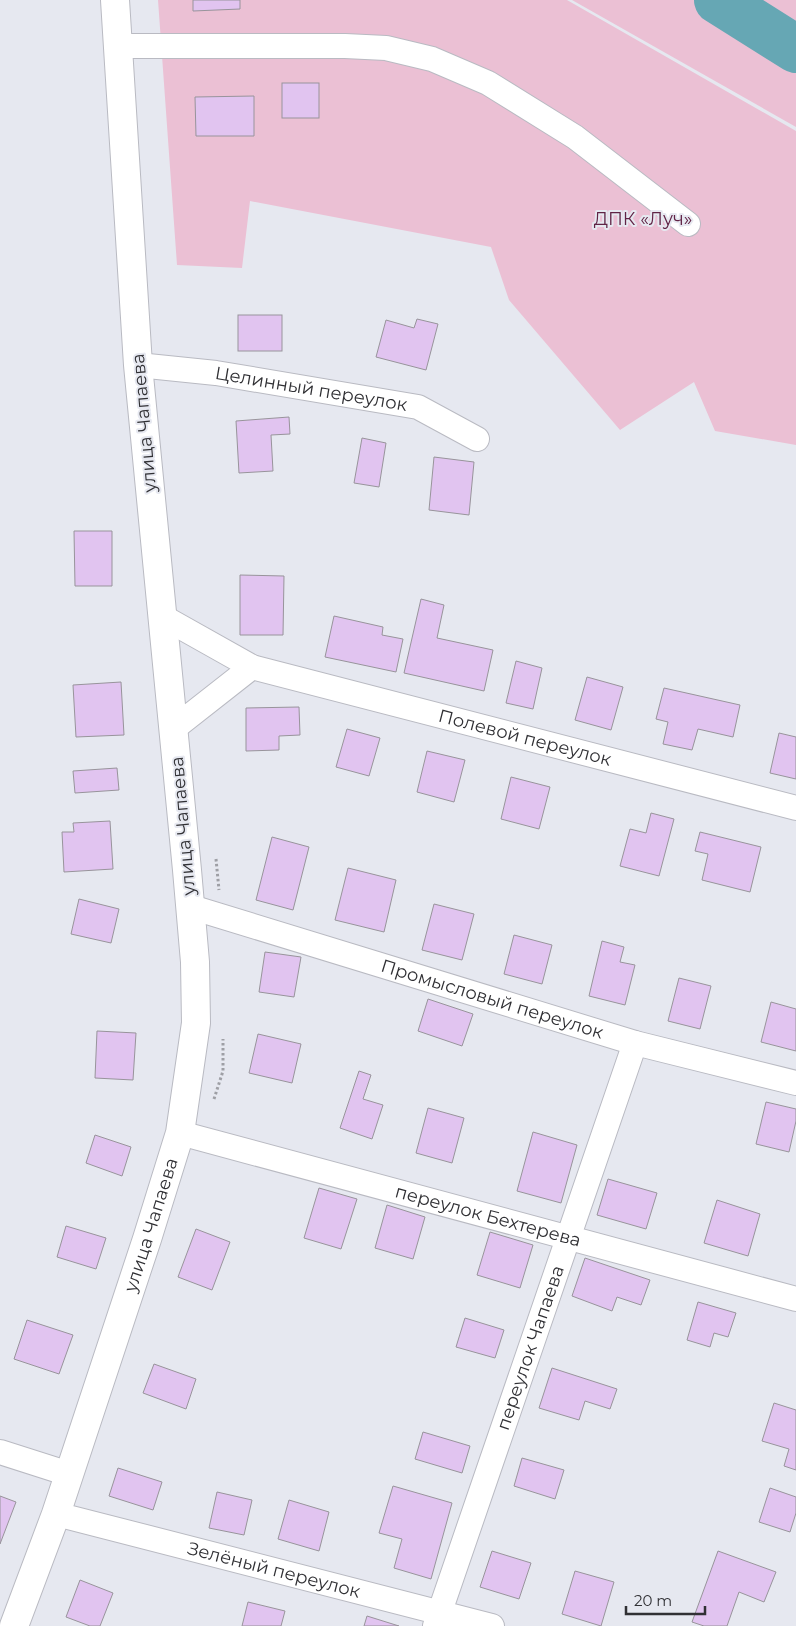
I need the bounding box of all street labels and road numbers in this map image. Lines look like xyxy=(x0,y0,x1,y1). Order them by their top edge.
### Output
street label: улица Чапаева xyxy=(127,353,161,494)
street label: Целинный переулок xyxy=(214,362,409,416)
street label: Полевой переулок xyxy=(436,705,614,771)
street label: улица Чапаева xyxy=(166,756,200,897)
street label: Промысловый переулок xyxy=(378,955,607,1044)
street label: улица Чапаева xyxy=(119,1155,183,1296)
street label: переулок Бехтерева xyxy=(393,1180,583,1252)
street label: переулок Чапаева xyxy=(492,1263,569,1433)
street label: Зелёный переулок xyxy=(185,1537,363,1603)

